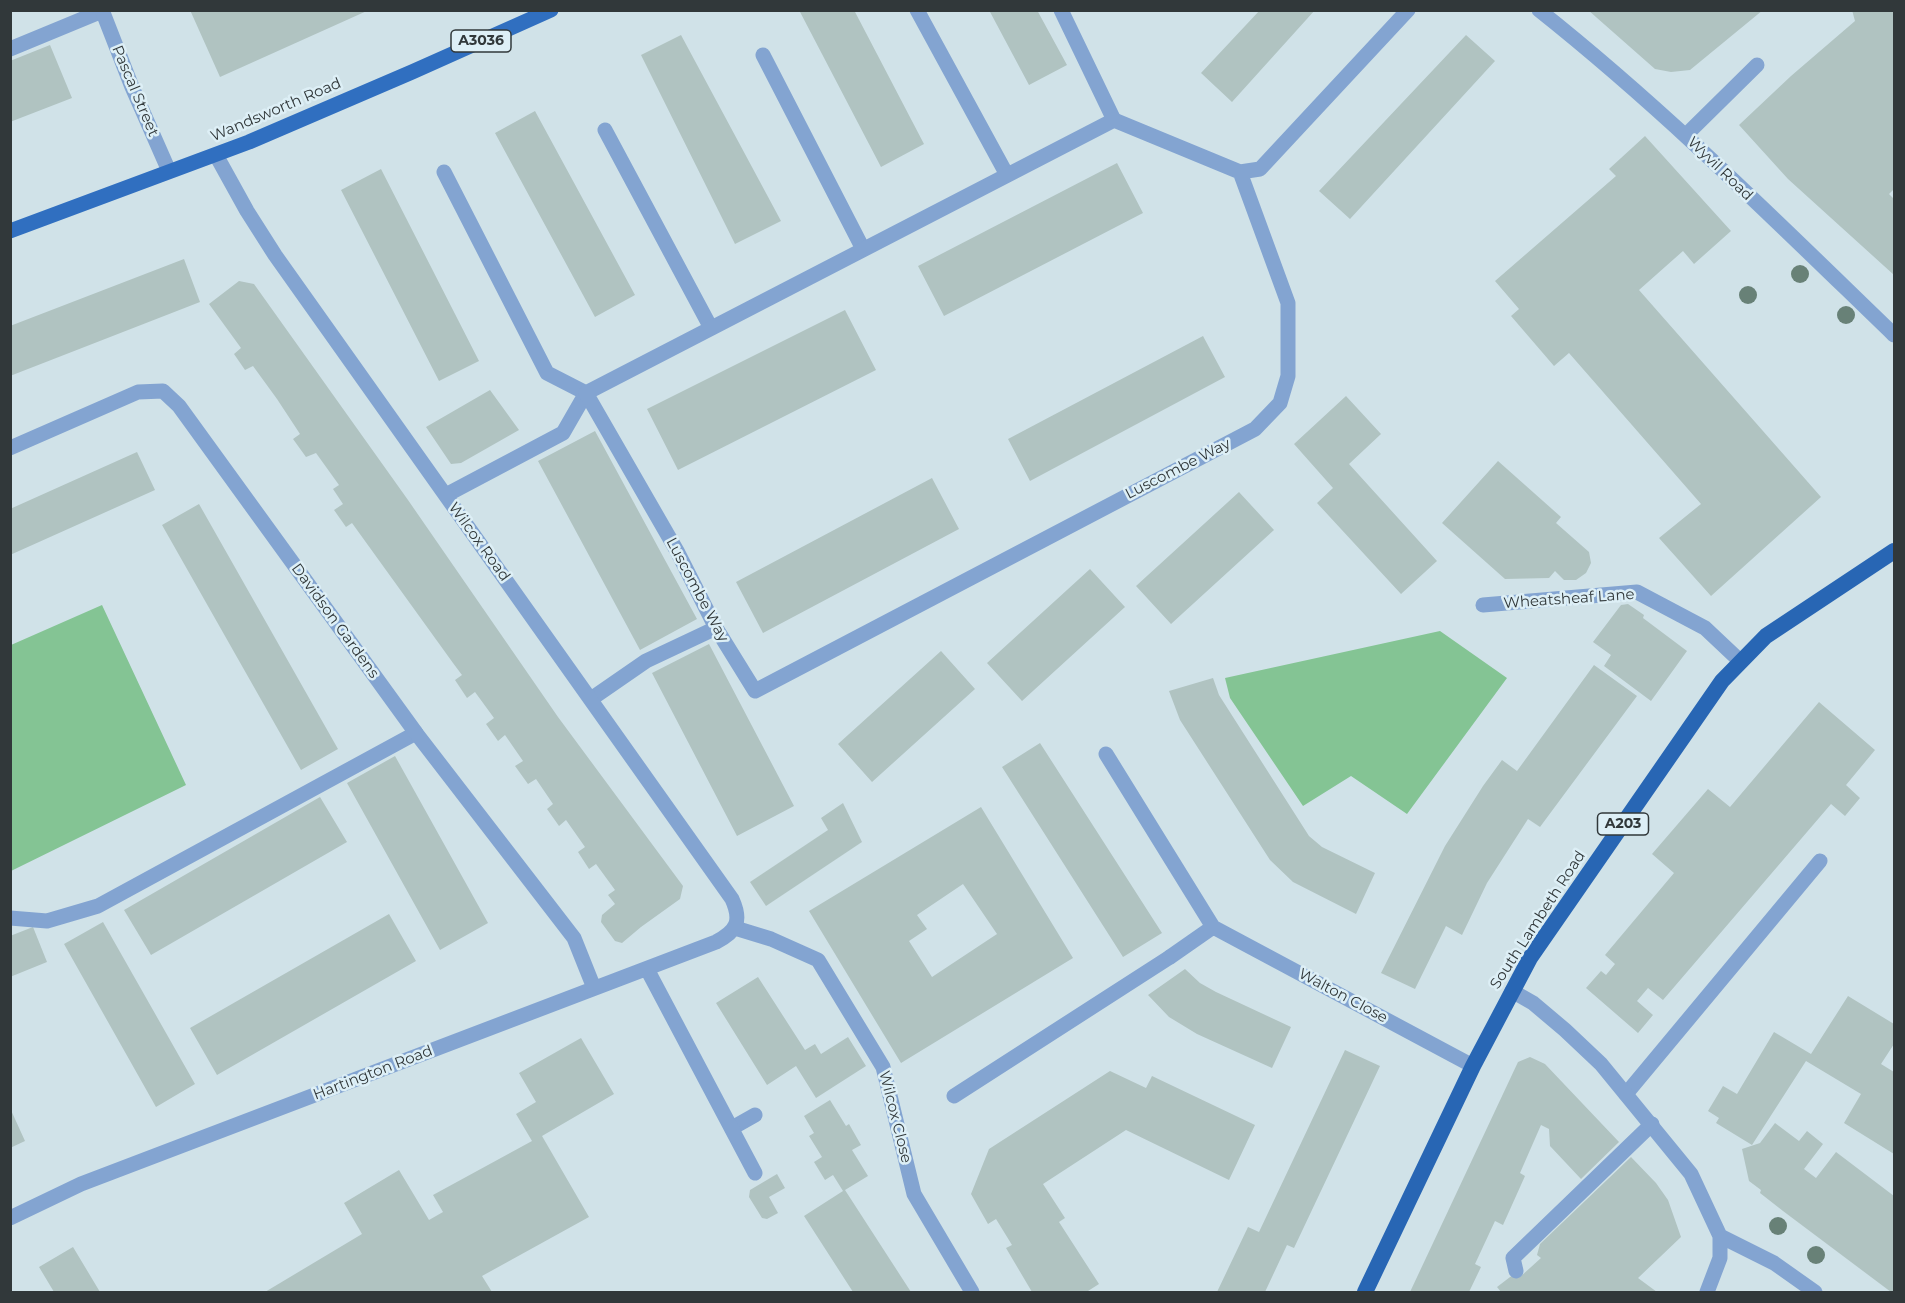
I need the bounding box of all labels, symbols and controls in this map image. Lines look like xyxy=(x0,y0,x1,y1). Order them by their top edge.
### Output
road number: A3036 xyxy=(451,30,511,52)
street label: Pascal Street xyxy=(108,43,162,139)
street label: Wandsworth Road xyxy=(208,74,344,146)
street label: Wyvil Road xyxy=(1684,133,1756,205)
street label: Luscombe Way xyxy=(1122,435,1234,503)
street label: Wilcox Road xyxy=(444,499,514,585)
street label: Luscombe Way xyxy=(662,535,732,645)
street label: Davidson Gardens xyxy=(287,560,383,682)
street label: Wheatsheaf Lane xyxy=(1503,585,1635,613)
road number: A203 xyxy=(1598,813,1648,835)
street label: South Lambeth Road xyxy=(1487,848,1589,992)
street label: Walton Close xyxy=(1295,965,1391,1027)
street label: Hartington Road xyxy=(311,1042,435,1104)
street label: Wilcox Close xyxy=(875,1069,915,1165)

